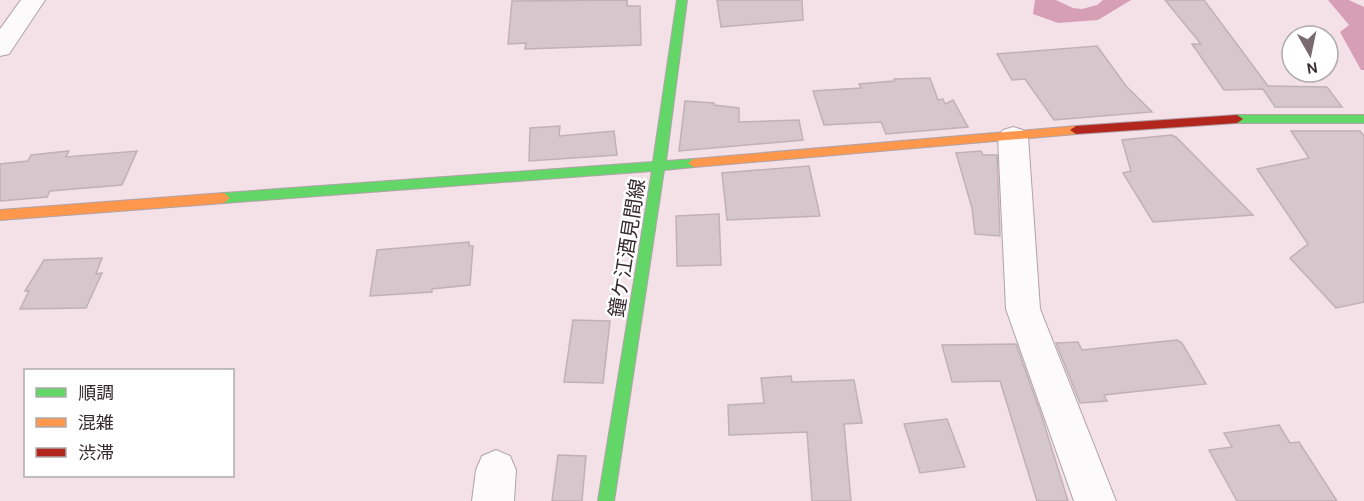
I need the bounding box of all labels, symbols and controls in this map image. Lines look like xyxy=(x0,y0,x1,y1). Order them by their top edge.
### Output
north arrow xyxy=(1280,24,1340,84)
text: N xyxy=(1305,58,1319,79)
street label: 鐘ケ江酒見間線 xyxy=(605,177,650,319)
legend xyxy=(24,369,234,477)
text: 順調 xyxy=(78,382,114,404)
text: 混雑 xyxy=(78,412,114,434)
text: 渋滞 xyxy=(78,442,114,464)

